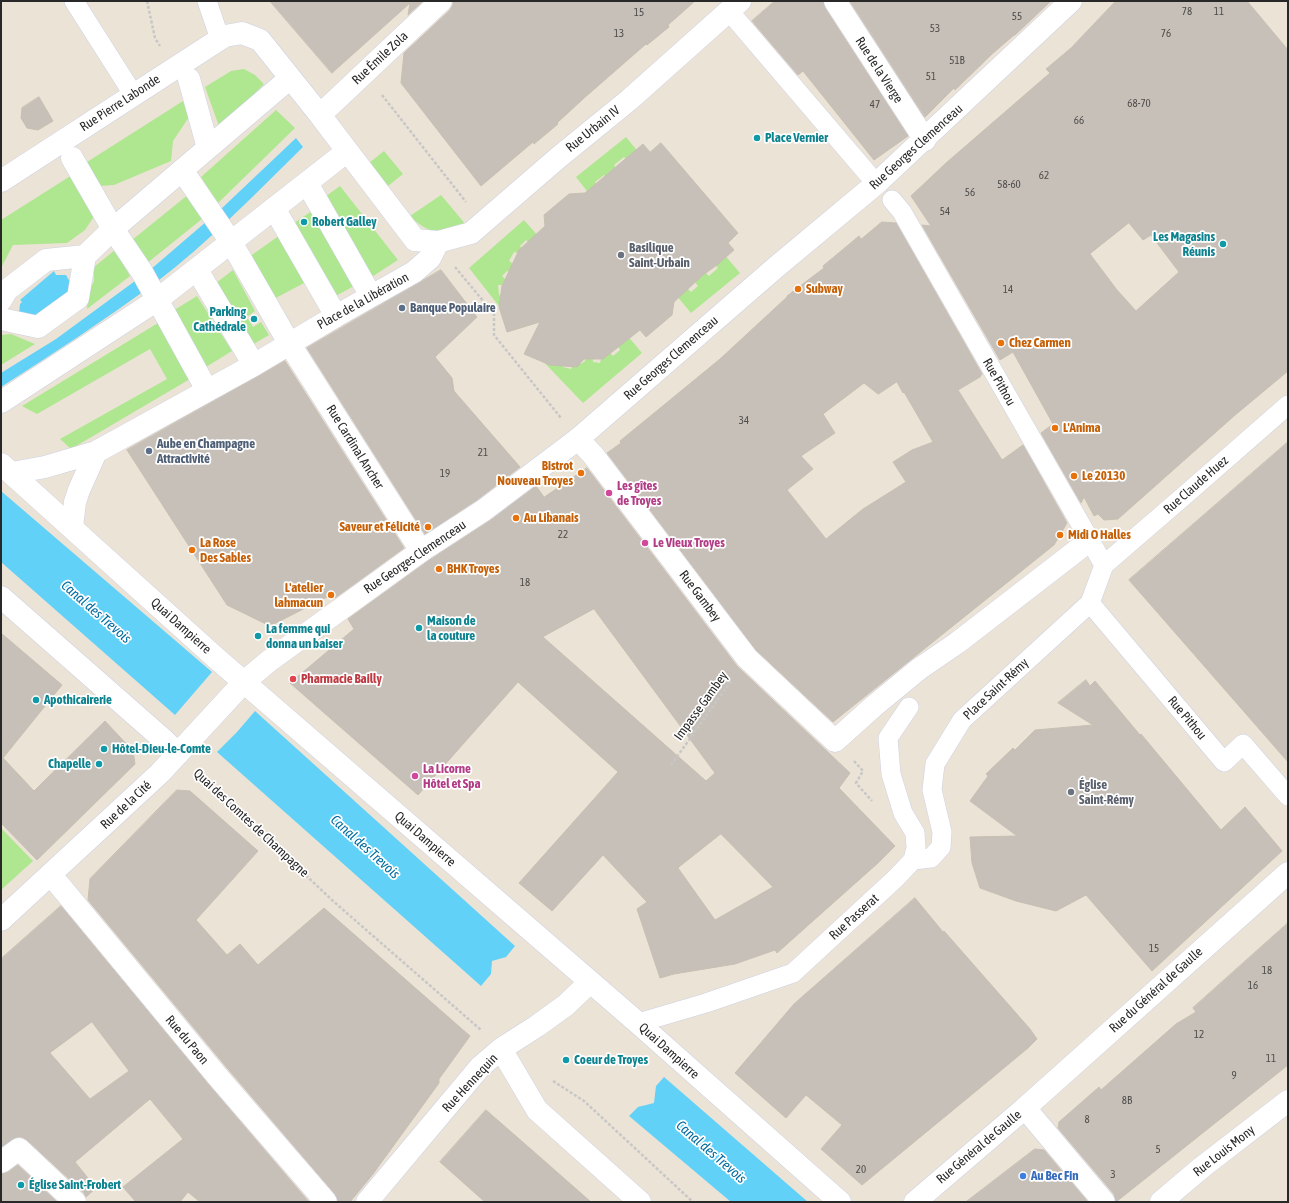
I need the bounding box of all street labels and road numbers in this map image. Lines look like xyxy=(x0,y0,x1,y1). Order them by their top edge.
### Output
street label: Rue Émile Zola xyxy=(349,28,411,88)
street label: Rue de la Vierge xyxy=(852,34,906,106)
street label: Rue Pierre Labonde xyxy=(77,71,163,135)
street label: Rue Georges Clemenceau xyxy=(866,101,966,193)
street label: Rue Urbain IV xyxy=(563,103,623,155)
street label: Place de la Libération xyxy=(314,269,412,333)
street label: Rue Georges Clemenceau xyxy=(621,313,721,403)
street label: Rue Pithou xyxy=(979,356,1019,408)
street label: Rue Cardinal Ancher xyxy=(323,402,387,492)
street label: Rue Claude Huez xyxy=(1161,453,1231,517)
street label: Rue Georges Clemenceau xyxy=(361,517,469,597)
street label: Rue Gambey xyxy=(676,567,724,625)
street label: Quai Dampierre xyxy=(148,595,214,657)
street label: Place Saint-Rémy xyxy=(960,655,1032,723)
street label: Impasse Gambey xyxy=(671,669,731,743)
street label: Rue Pithou xyxy=(1164,693,1210,743)
street label: Quai des Comtes de Champagne xyxy=(190,766,312,880)
street label: Rue de la Cité xyxy=(97,777,155,833)
street label: Quai Dampierre xyxy=(391,808,459,870)
street label: Rue Passerat xyxy=(826,891,882,943)
street label: Rue du Général de Gaulle xyxy=(1106,944,1206,1036)
street label: Rue du Paon xyxy=(162,1012,212,1068)
street label: Quai Dampierre xyxy=(636,1020,702,1082)
street label: Rue Hennequin xyxy=(439,1051,501,1115)
street label: Rue Général de Gaulle xyxy=(933,1107,1025,1187)
street label: Rue Louis Mony xyxy=(1190,1122,1258,1180)

